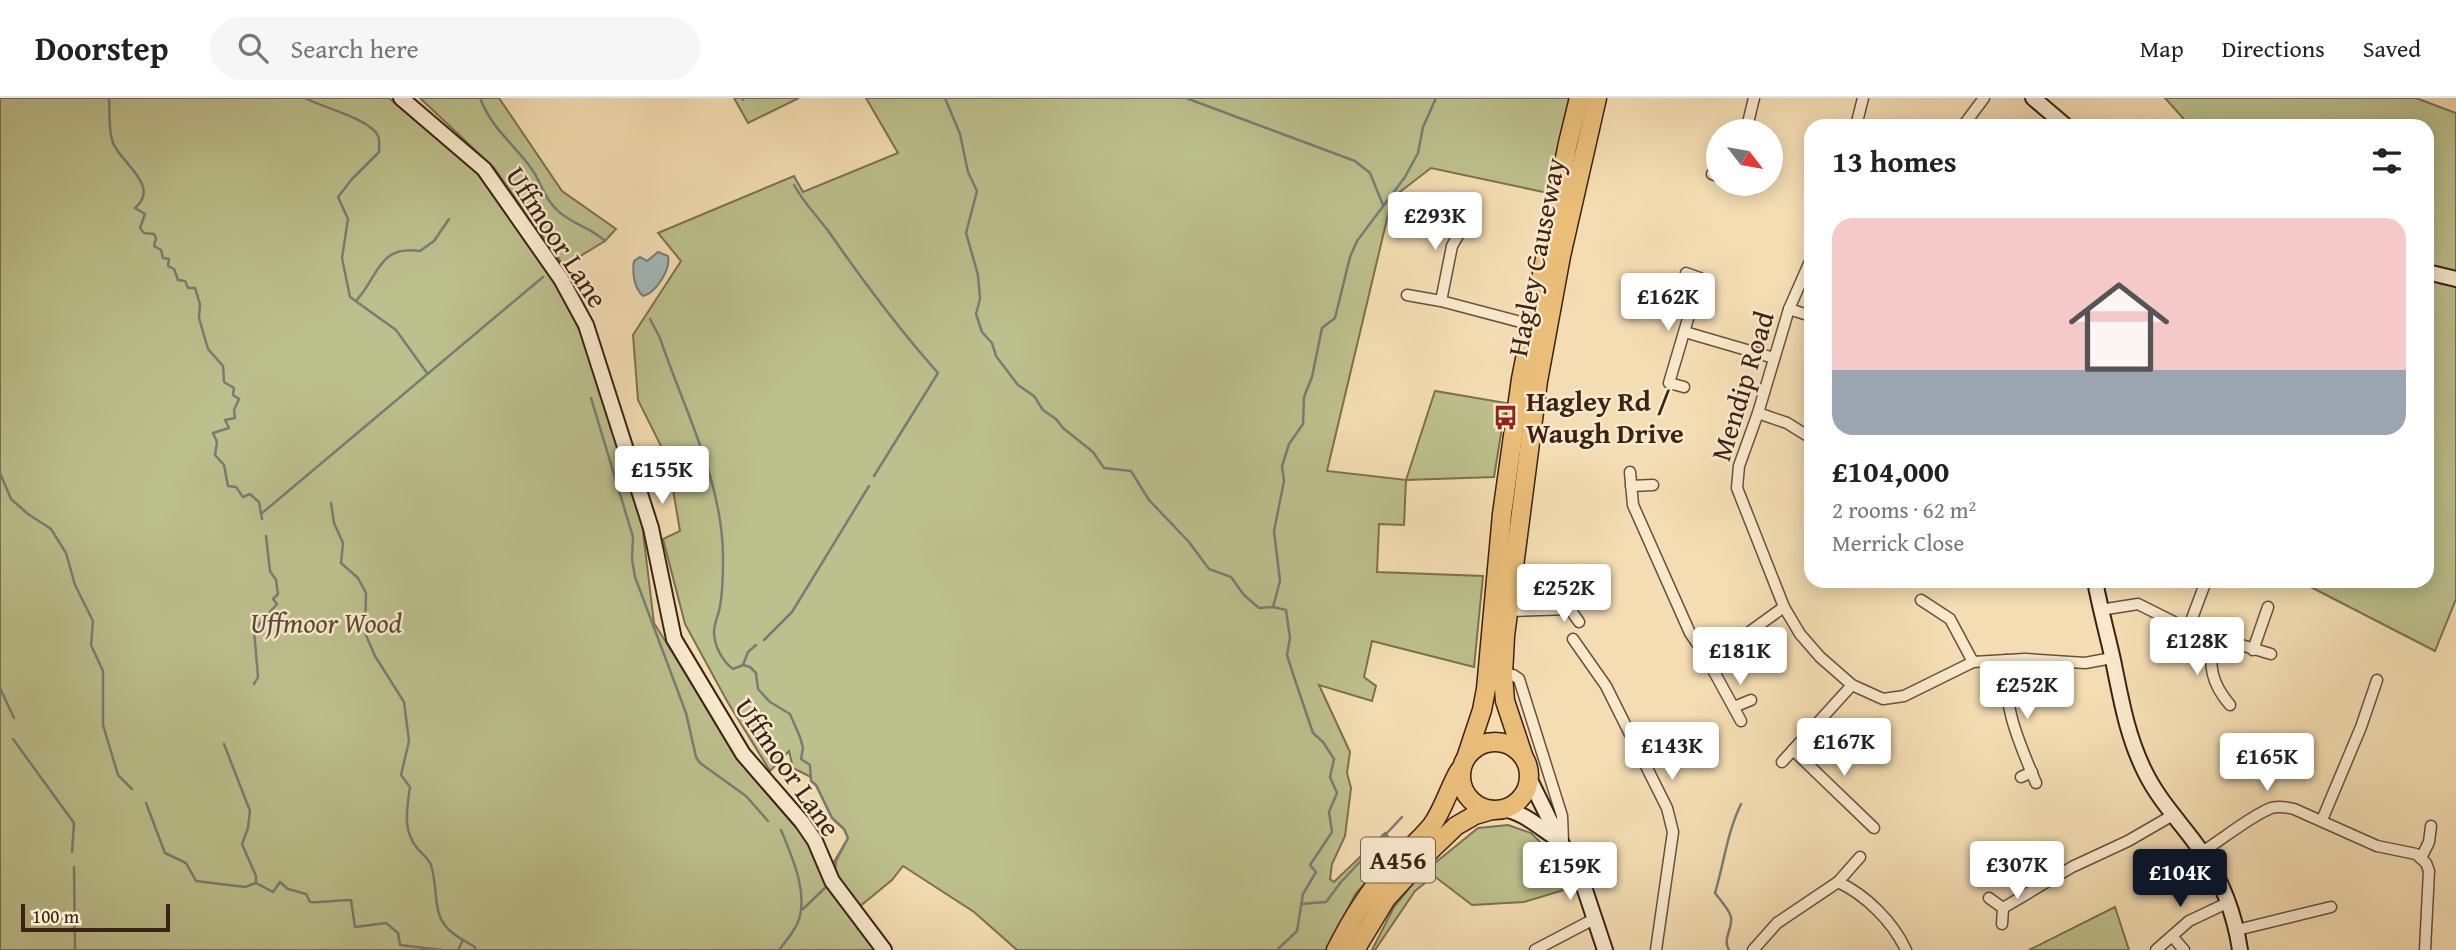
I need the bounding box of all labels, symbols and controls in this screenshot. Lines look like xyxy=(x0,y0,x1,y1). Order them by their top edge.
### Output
search box xyxy=(210,17,700,80)
text: Doorstep xyxy=(35,24,168,72)
icon: search xyxy=(234,29,272,67)
text: Search here xyxy=(290,29,419,68)
text: Map xyxy=(2140,31,2184,66)
text: Directions xyxy=(2222,31,2325,66)
text: Saved xyxy=(2363,31,2421,66)
north arrow xyxy=(1706,119,1783,196)
map controls xyxy=(1706,119,1783,196)
text: 13 homes xyxy=(1832,139,1957,183)
icon: filters xyxy=(2368,142,2406,180)
street label: Hagley Causeway xyxy=(1496,154,1575,360)
street label: Uffmoor Lane xyxy=(496,158,619,316)
pin: £293K xyxy=(1386,192,1484,252)
text: £293K xyxy=(1404,198,1466,231)
icon: home xyxy=(2056,264,2182,390)
pin: £162K xyxy=(1619,274,1717,333)
text: £162K xyxy=(1637,279,1699,312)
street label: Mendip Road xyxy=(1699,306,1784,466)
place label: Hagley Rd / Waugh Drive xyxy=(1526,380,1684,453)
bus stop icon: Hagley Rd / Waugh Drive xyxy=(1492,403,1520,431)
pin: £155K xyxy=(613,446,711,506)
text: £104,000 xyxy=(1832,449,1949,493)
text: £155K xyxy=(631,452,693,485)
text: 2 rooms · 62 m² xyxy=(1832,493,1976,526)
text: Merrick Close xyxy=(1832,526,1964,559)
pin: £252K xyxy=(1515,564,1613,624)
text: £252K xyxy=(1533,570,1595,603)
park label: Uffmoor Wood xyxy=(250,602,402,643)
pin: £128K xyxy=(2148,618,2246,677)
text: £128K xyxy=(2166,623,2228,656)
pin: £181K xyxy=(1691,628,1789,687)
text: £181K xyxy=(1709,633,1771,666)
pin: £252K xyxy=(1978,662,2076,721)
text: £252K xyxy=(1996,667,2058,700)
street label: Uffmoor Lane xyxy=(725,689,851,845)
pin: £167K xyxy=(1795,718,1893,778)
pin: £143K xyxy=(1623,722,1721,782)
text: £167K xyxy=(1813,724,1875,757)
text: £143K xyxy=(1641,728,1703,761)
pin: £165K xyxy=(2218,734,2316,793)
text: £165K xyxy=(2236,739,2298,772)
road number: A456 xyxy=(1361,838,1435,882)
pin: £159K xyxy=(1521,842,1619,902)
pin: £307K xyxy=(1968,842,2066,901)
text: £307K xyxy=(1986,847,2048,880)
text: £159K xyxy=(1539,848,1601,881)
pin: £104K xyxy=(2131,850,2229,909)
text: £104K xyxy=(2149,855,2211,888)
scale bar xyxy=(21,901,170,933)
text: 100 m xyxy=(32,902,79,930)

